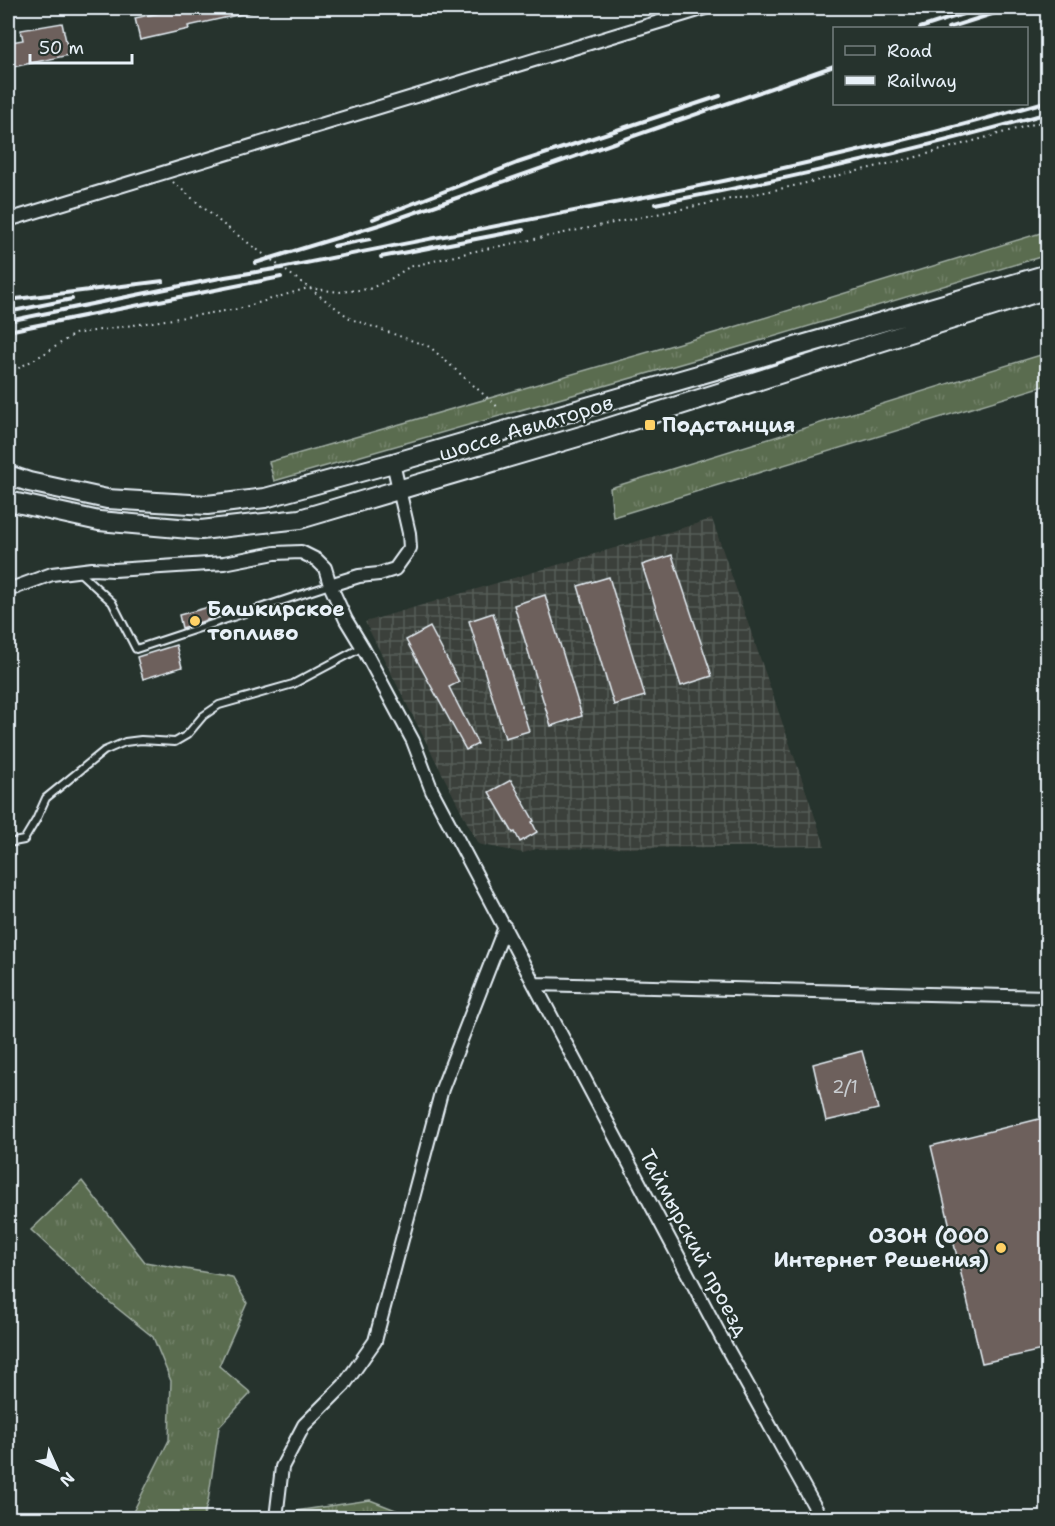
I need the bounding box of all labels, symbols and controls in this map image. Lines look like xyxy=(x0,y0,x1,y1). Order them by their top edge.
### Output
scale bar xyxy=(30,27,132,65)
legend xyxy=(833,27,1028,105)
text: 50 m xyxy=(39,36,84,60)
text: Road xyxy=(887,39,932,63)
text: Railway xyxy=(887,69,957,93)
street label: шоссе Авиаторов xyxy=(435,388,617,468)
place label: Подстанция xyxy=(662,411,795,439)
marker: Подстанция xyxy=(643,418,657,432)
place label: Башкирское топливо xyxy=(207,595,345,647)
marker: Башкирское топливо xyxy=(188,614,202,628)
house number: 2/1 xyxy=(832,1075,858,1099)
street label: Таймырский проезд xyxy=(633,1145,755,1341)
place label: ОЗОН (ООО Интернет Решения) xyxy=(773,1222,989,1274)
marker: ОЗОН (ООО Интернет Решения) xyxy=(994,1241,1008,1255)
north arrow xyxy=(27,1439,87,1499)
text: N xyxy=(55,1467,79,1491)

